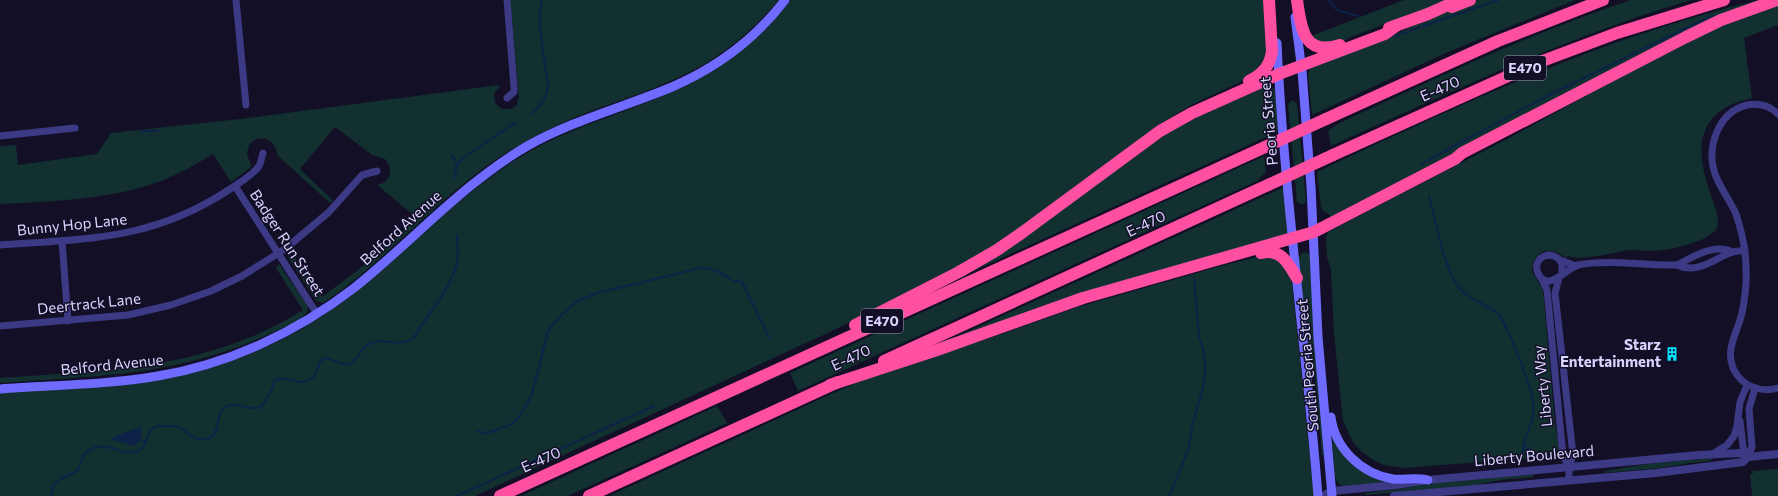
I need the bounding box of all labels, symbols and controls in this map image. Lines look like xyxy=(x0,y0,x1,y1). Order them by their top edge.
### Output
road number: E470 xyxy=(1504,56,1546,80)
street label: E-470 xyxy=(1417,71,1462,105)
street label: Peoria Street xyxy=(1255,76,1281,166)
street label: Badger Run Street xyxy=(247,186,329,299)
street label: Belford Avenue xyxy=(356,186,445,268)
street label: E-470 xyxy=(1123,206,1168,240)
street label: Bunny Hop Lane xyxy=(16,209,128,239)
street label: Deertrack Lane xyxy=(36,289,142,317)
street label: South Peoria Street xyxy=(1292,298,1322,432)
road number: E470 xyxy=(861,309,903,333)
place label: Starz Entertainment xyxy=(1560,335,1661,370)
street label: E-470 xyxy=(828,340,873,374)
street label: Liberty Way xyxy=(1529,344,1555,428)
building icon: Starz Entertainment xyxy=(1664,346,1680,362)
street label: Belford Avenue xyxy=(60,350,164,378)
street label: Liberty Boulevard xyxy=(1473,441,1595,469)
street label: E-470 xyxy=(518,442,563,476)

